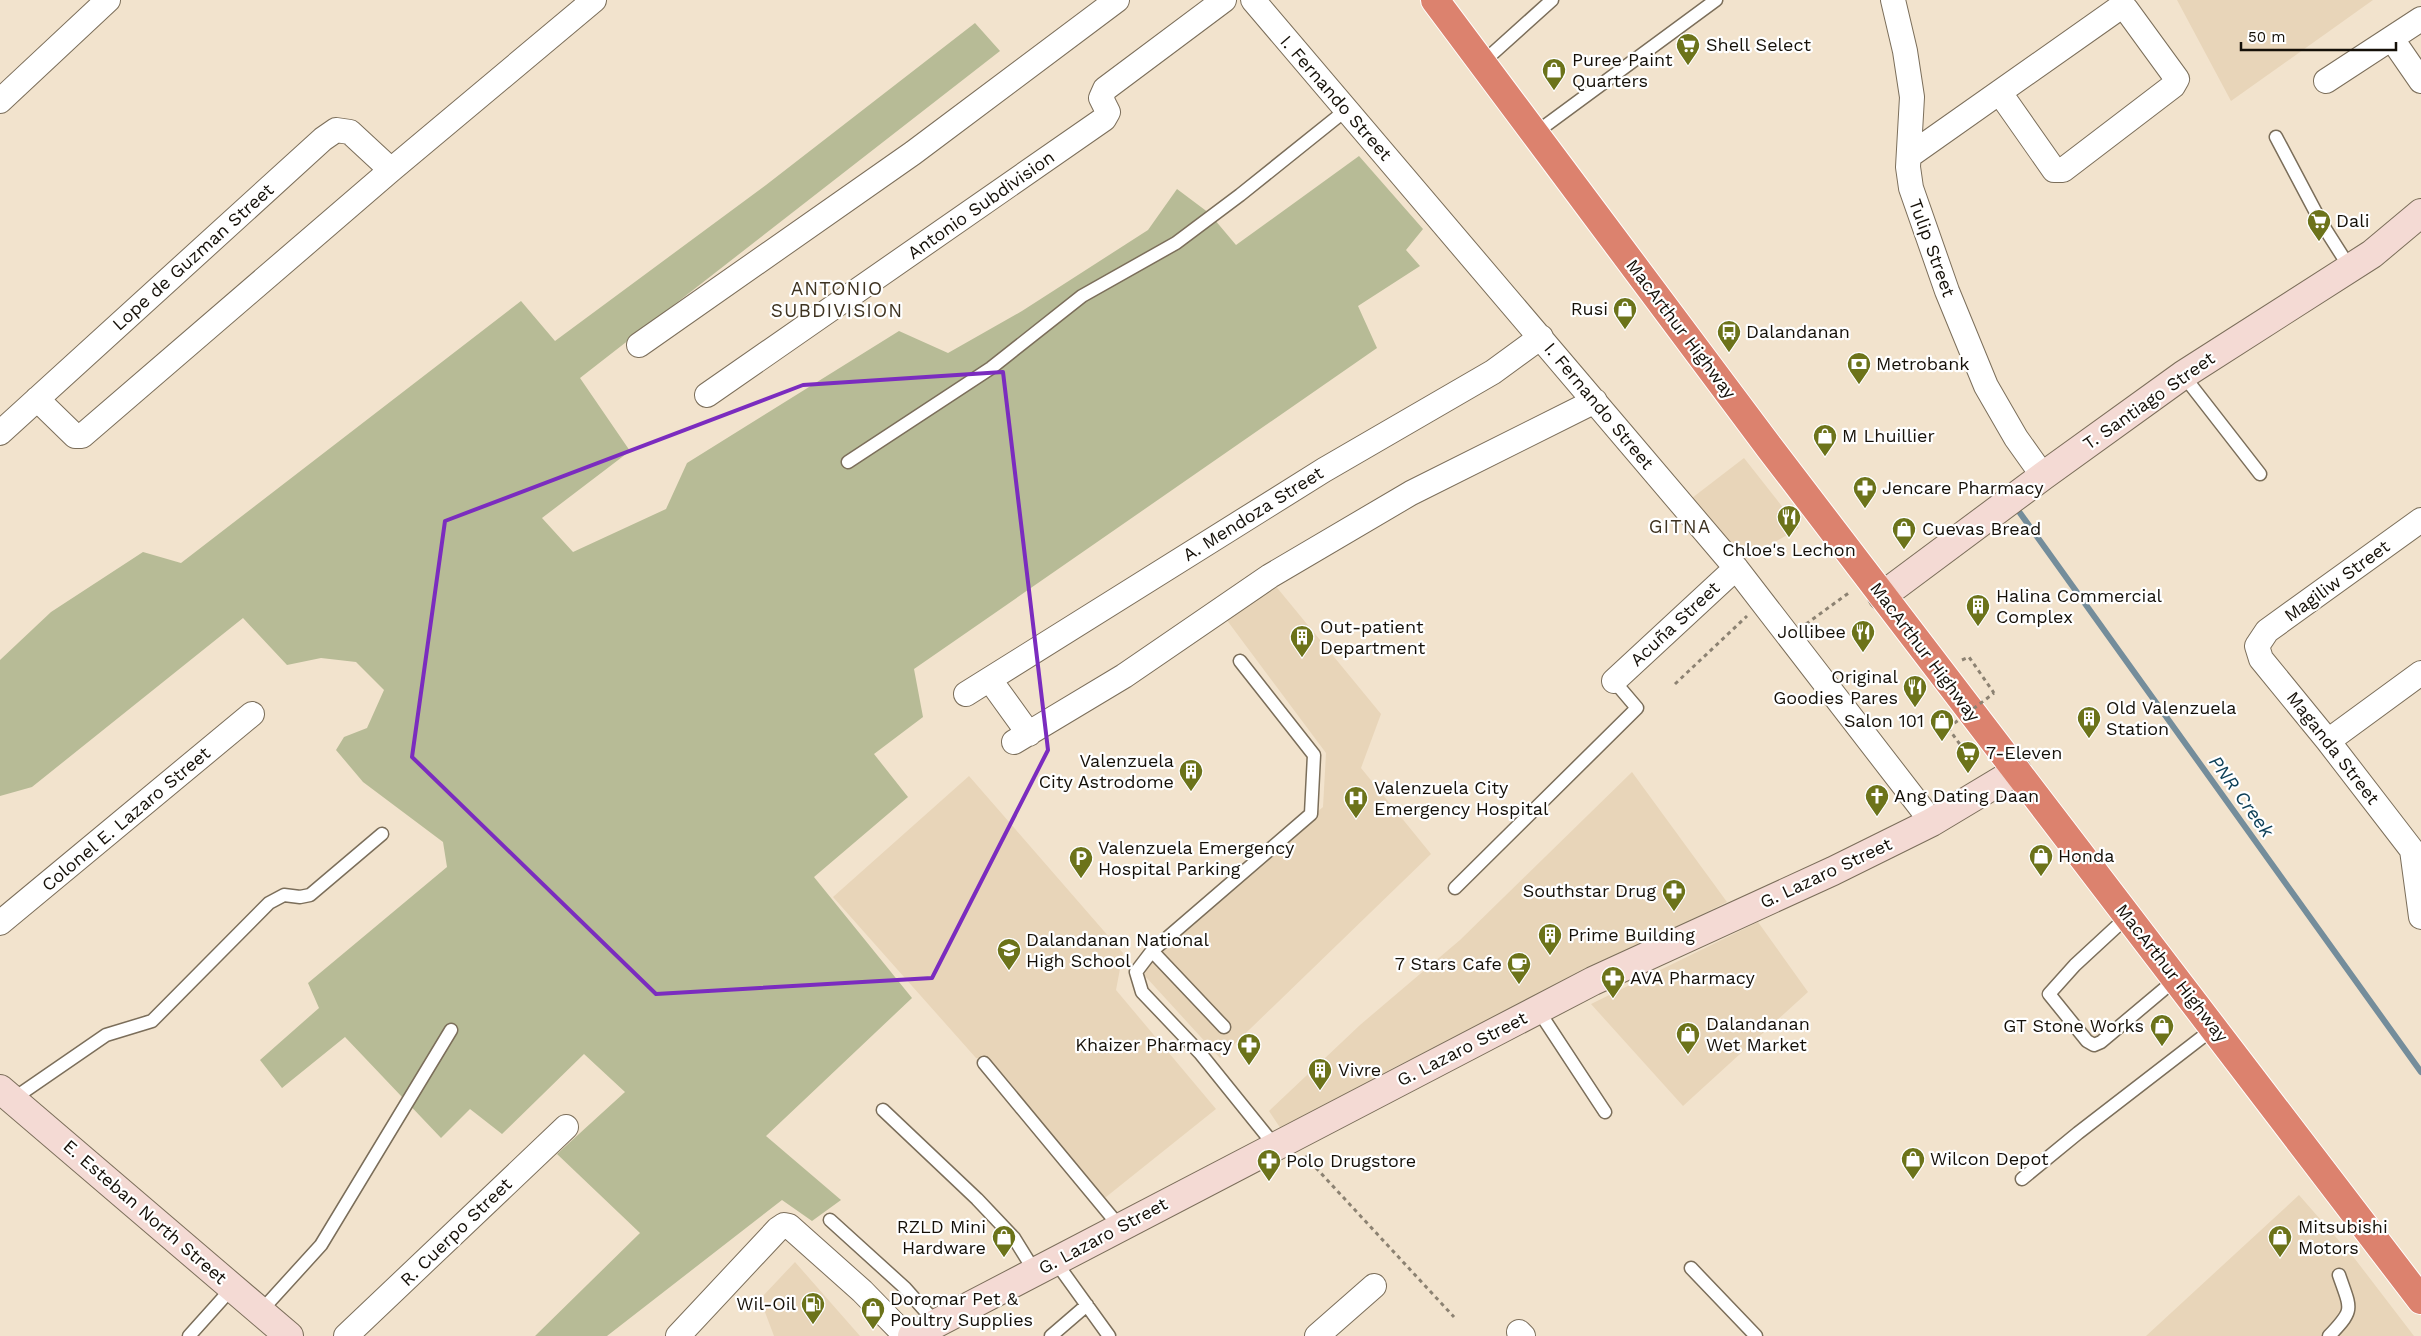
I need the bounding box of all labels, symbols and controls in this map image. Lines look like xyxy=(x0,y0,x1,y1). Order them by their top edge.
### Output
scale bar xyxy=(2241,20,2396,52)
text: 50 m xyxy=(2248,28,2285,46)
street label: I. Fernando Street xyxy=(1276,31,1397,165)
supermarket icon: Shell Select xyxy=(1675,32,1701,66)
place label: Shell Select xyxy=(1706,34,1811,55)
place label: Puree Paint Quarters xyxy=(1572,49,1673,91)
shop icon: Puree Paint Quarters xyxy=(1541,57,1567,91)
street label: Antonio Subdivision xyxy=(903,146,1058,263)
street label: Lope de Guzman Street xyxy=(108,178,278,335)
street label: Tulip Street xyxy=(1905,196,1960,300)
supermarket icon: Dali xyxy=(2306,208,2332,242)
place label: Dali xyxy=(2336,210,2369,231)
street label: MacArthur Highway xyxy=(1622,255,1741,403)
district label: ANTONIO SUBDIVISION xyxy=(771,277,903,322)
shop icon: Rusi xyxy=(1612,296,1638,330)
place label: Rusi xyxy=(1571,298,1608,319)
bus stop icon: Dalandanan xyxy=(1716,319,1742,353)
place label: Dalandanan xyxy=(1746,321,1850,342)
street label: I. Fernando Street xyxy=(1540,338,1659,474)
street label: T. Santiago Street xyxy=(2079,347,2219,454)
bank icon: Metrobank xyxy=(1846,351,1872,385)
place label: Metrobank xyxy=(1876,353,1970,374)
shop icon: M Lhuillier xyxy=(1812,423,1838,457)
place label: M Lhuillier xyxy=(1842,425,1935,446)
street label: A. Mendoza Street xyxy=(1179,462,1327,565)
pharmacy icon: Jencare Pharmacy xyxy=(1852,475,1878,509)
place label: Jencare Pharmacy xyxy=(1882,477,2044,498)
restaurant icon: Chloe's Lechon xyxy=(1776,504,1802,538)
district label: GITNA xyxy=(1649,515,1711,538)
shop icon: Cuevas Bread xyxy=(1891,516,1917,550)
place label: Cuevas Bread xyxy=(1922,518,2041,539)
street label: Magiliw Street xyxy=(2280,535,2394,626)
place label: Chloe's Lechon xyxy=(1722,539,1856,560)
street label: Acuña Street xyxy=(1626,577,1724,670)
street label: MacArthur Highway xyxy=(1866,578,1985,726)
place label: Halina Commercial Complex xyxy=(1996,585,2163,627)
building icon: Halina Commercial Complex xyxy=(1965,593,1991,627)
place label: Out-patient Department xyxy=(1320,616,1426,658)
restaurant icon: Jollibee xyxy=(1850,619,1876,653)
place label: Jollibee xyxy=(1777,621,1846,642)
building icon: Out-patient Department xyxy=(1289,624,1315,658)
place label: Original Goodies Pares xyxy=(1773,666,1898,708)
restaurant icon: Original Goodies Pares xyxy=(1902,674,1928,708)
street label: Maganda Street xyxy=(2283,687,2384,809)
place label: Old Valenzuela Station xyxy=(2106,697,2236,739)
building icon: Old Valenzuela Station xyxy=(2076,705,2102,739)
shop icon: Salon 101 xyxy=(1929,708,1955,742)
place label: Salon 101 xyxy=(1844,710,1924,731)
supermarket icon: 7-Eleven xyxy=(1955,740,1981,774)
street label: Colonel E. Lazaro Street xyxy=(37,742,214,895)
place label: 7-Eleven xyxy=(1986,742,2062,763)
place label: Valenzuela City Astrodome xyxy=(1039,750,1174,792)
water label: PNR Creek xyxy=(2204,751,2279,842)
building icon: Valenzuela City Astrodome xyxy=(1178,758,1204,792)
place label: Valenzuela City Emergency Hospital xyxy=(1374,777,1549,819)
church icon: Ang Dating Daan xyxy=(1864,783,1890,817)
hospital icon: Valenzuela City Emergency Hospital xyxy=(1343,785,1369,819)
place label: Ang Dating Daan xyxy=(1894,785,2039,806)
street label: G. Lazaro Street xyxy=(1757,833,1895,912)
place label: Valenzuela Emergency Hospital Parking xyxy=(1098,837,1295,879)
shop icon: Honda xyxy=(2028,843,2054,877)
parking icon: Valenzuela Emergency Hospital Parking xyxy=(1068,845,1094,879)
place label: Honda xyxy=(2058,845,2114,866)
pharmacy icon: Southstar Drug xyxy=(1661,878,1687,912)
place label: Southstar Drug xyxy=(1523,880,1656,901)
street label: MacArthur Highway xyxy=(2112,899,2233,1046)
building icon: Prime Building xyxy=(1537,922,1563,956)
place label: Prime Building xyxy=(1568,924,1695,945)
place label: Dalandanan National High School xyxy=(1026,929,1209,971)
school or university icon: Dalandanan National High School xyxy=(996,937,1022,971)
cafe icon: 7 Stars Cafe xyxy=(1506,951,1532,985)
place label: 7 Stars Cafe xyxy=(1395,953,1502,974)
pharmacy icon: AVA Pharmacy xyxy=(1600,965,1626,999)
place label: AVA Pharmacy xyxy=(1630,967,1755,988)
street label: G. Lazaro Street xyxy=(1393,1007,1531,1090)
place label: Dalandanan Wet Market xyxy=(1706,1013,1810,1055)
shop icon: GT Stone Works xyxy=(2149,1013,2175,1047)
place label: GT Stone Works xyxy=(2003,1015,2144,1036)
shop icon: Dalandanan Wet Market xyxy=(1675,1021,1701,1055)
pharmacy icon: Khaizer Pharmacy xyxy=(1236,1032,1262,1066)
place label: Khaizer Pharmacy xyxy=(1075,1034,1233,1055)
building icon: Vivre xyxy=(1307,1057,1333,1091)
place label: Vivre xyxy=(1338,1059,1381,1080)
street label: E. Esteban North Street xyxy=(59,1135,232,1289)
shop icon: Wilcon Depot xyxy=(1900,1146,1926,1180)
pharmacy icon: Polo Drugstore xyxy=(1256,1148,1282,1182)
place label: Wilcon Depot xyxy=(1930,1148,2049,1169)
place label: Polo Drugstore xyxy=(1286,1150,1416,1171)
street label: R. Cuerpo Street xyxy=(396,1173,516,1290)
street label: G. Lazaro Street xyxy=(1035,1193,1171,1278)
place label: RZLD Mini Hardware xyxy=(897,1216,986,1258)
place label: Mitsubishi Motors xyxy=(2298,1216,2388,1258)
shop icon: RZLD Mini Hardware xyxy=(991,1224,1017,1258)
shop icon: Mitsubishi Motors xyxy=(2267,1224,2293,1258)
place label: Doromar Pet & Poultry Supplies xyxy=(890,1288,1033,1330)
fuel station icon: Wil-Oil xyxy=(800,1291,826,1325)
place label: Wil-Oil xyxy=(736,1293,796,1314)
shop icon: Doromar Pet & Poultry Supplies xyxy=(860,1296,886,1330)

